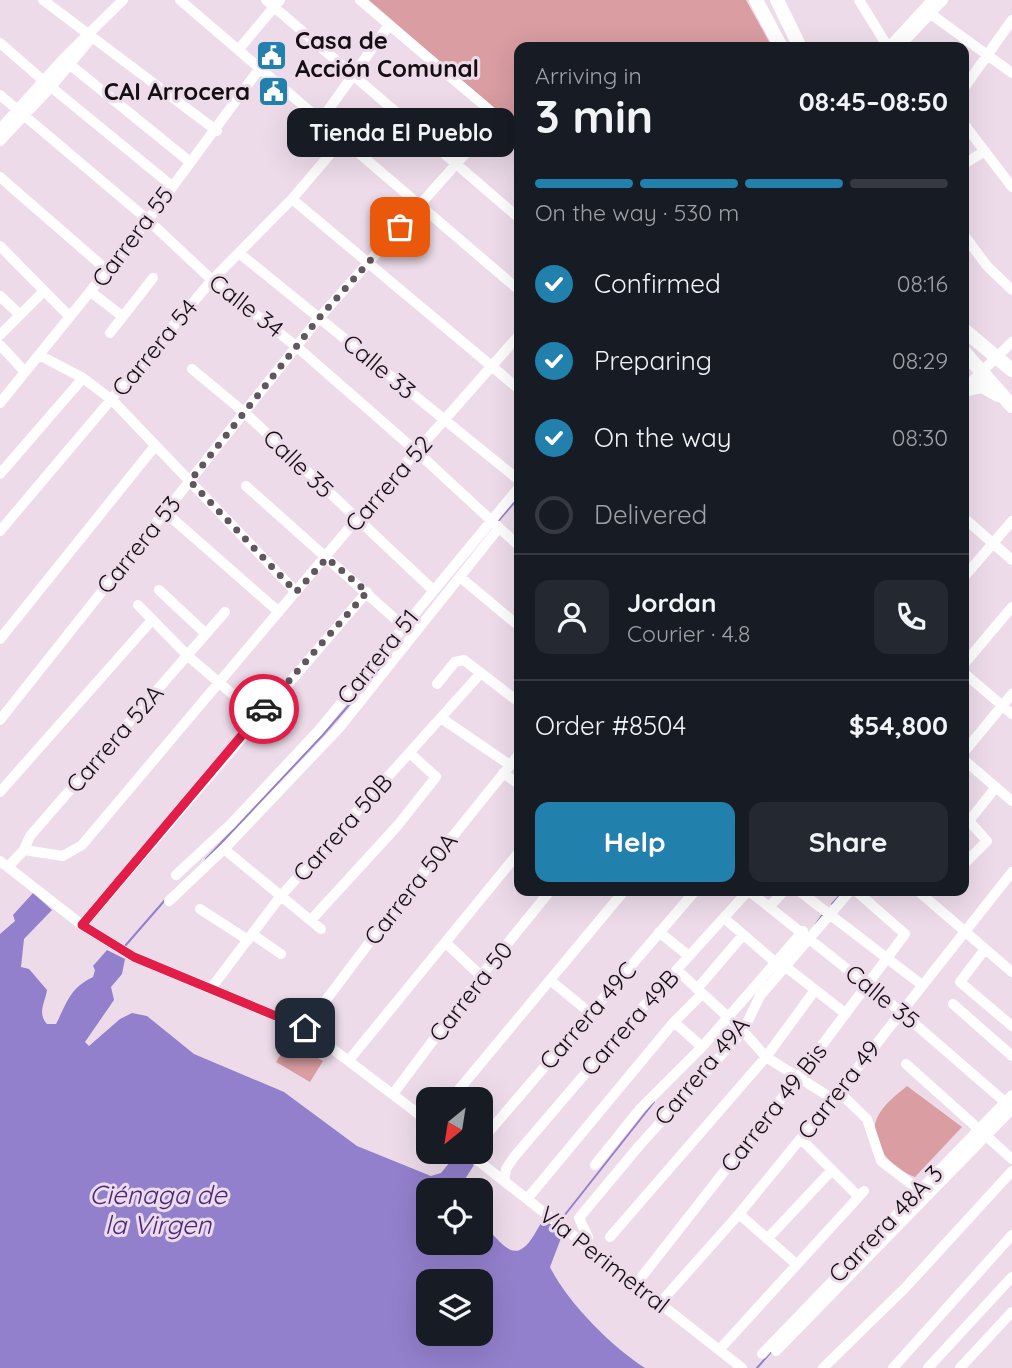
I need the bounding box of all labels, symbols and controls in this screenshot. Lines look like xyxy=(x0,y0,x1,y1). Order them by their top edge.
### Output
place label: Casa de Acción Comunal xyxy=(295,25,479,83)
public building icon: Casa de Acción Comunal xyxy=(255,38,289,72)
text: Arriving in xyxy=(535,61,642,90)
public building icon: CAI Arrocera xyxy=(256,75,290,109)
place label: CAI Arrocera xyxy=(104,76,250,106)
text: 08:45–08:50 xyxy=(799,85,948,118)
text: 3 min xyxy=(535,87,653,145)
callout: Tienda El Pueblo xyxy=(286,108,514,157)
text: Tienda El Pueblo xyxy=(309,118,493,147)
street label: Carrera 55 xyxy=(85,180,180,293)
pin xyxy=(370,197,430,257)
text: On the way · 530 m xyxy=(535,198,739,227)
icon: bag xyxy=(381,208,419,246)
icon: check xyxy=(535,265,573,303)
street label: Calle 34 xyxy=(203,267,290,344)
text: Confirmed xyxy=(594,267,721,300)
text: 08:16 xyxy=(897,269,948,298)
street label: Carrera 54 xyxy=(105,293,203,402)
street label: Calle 33 xyxy=(337,327,422,405)
icon: check xyxy=(535,342,573,380)
text: Preparing xyxy=(594,344,712,377)
text: 08:29 xyxy=(892,346,948,375)
icon: check xyxy=(535,419,573,457)
text: On the way xyxy=(594,421,732,454)
street label: Calle 35 xyxy=(257,422,340,504)
text: 08:30 xyxy=(892,423,948,452)
street label: Carrera 52 xyxy=(338,429,438,538)
street label: Carrera 53 xyxy=(90,489,187,599)
text: Delivered xyxy=(594,498,707,531)
button: person xyxy=(535,580,609,654)
button: phone xyxy=(874,580,948,654)
text: Jordan xyxy=(627,586,716,619)
street label: Carrera 51 xyxy=(330,603,425,710)
text: Courier · 4.8 xyxy=(627,619,750,648)
courier xyxy=(229,674,299,744)
street label: Carrera 52A xyxy=(59,678,169,799)
icon: car xyxy=(245,690,283,728)
text: Order #8504 xyxy=(535,709,686,742)
text: $54,800 xyxy=(849,709,948,742)
street label: Carrera 50B xyxy=(286,767,398,887)
button: Help xyxy=(535,802,735,882)
button: Share xyxy=(749,802,948,882)
street label: Carrera 50A xyxy=(357,826,463,951)
street label: Carrera 50 xyxy=(422,935,519,1048)
street label: Carrera 49C xyxy=(532,955,642,1075)
street label: Calle 35 xyxy=(839,957,926,1035)
street label: Carrera 49B xyxy=(574,963,685,1082)
pin xyxy=(275,998,335,1058)
icon: home xyxy=(286,1009,324,1047)
street label: Carrera 49A xyxy=(647,1010,755,1131)
street label: Carrera 49 xyxy=(790,1034,886,1145)
street label: Carrera 49 Bis xyxy=(713,1037,833,1178)
north arrow xyxy=(416,1087,494,1164)
map controls xyxy=(416,1087,493,1346)
street label: Carrera 48A 3 xyxy=(822,1158,949,1288)
water label: Ciénaga de la Virgen xyxy=(89,1178,228,1241)
button: locate xyxy=(416,1178,493,1255)
street label: Vía Perimetral xyxy=(534,1199,676,1319)
button: layers xyxy=(416,1269,493,1346)

